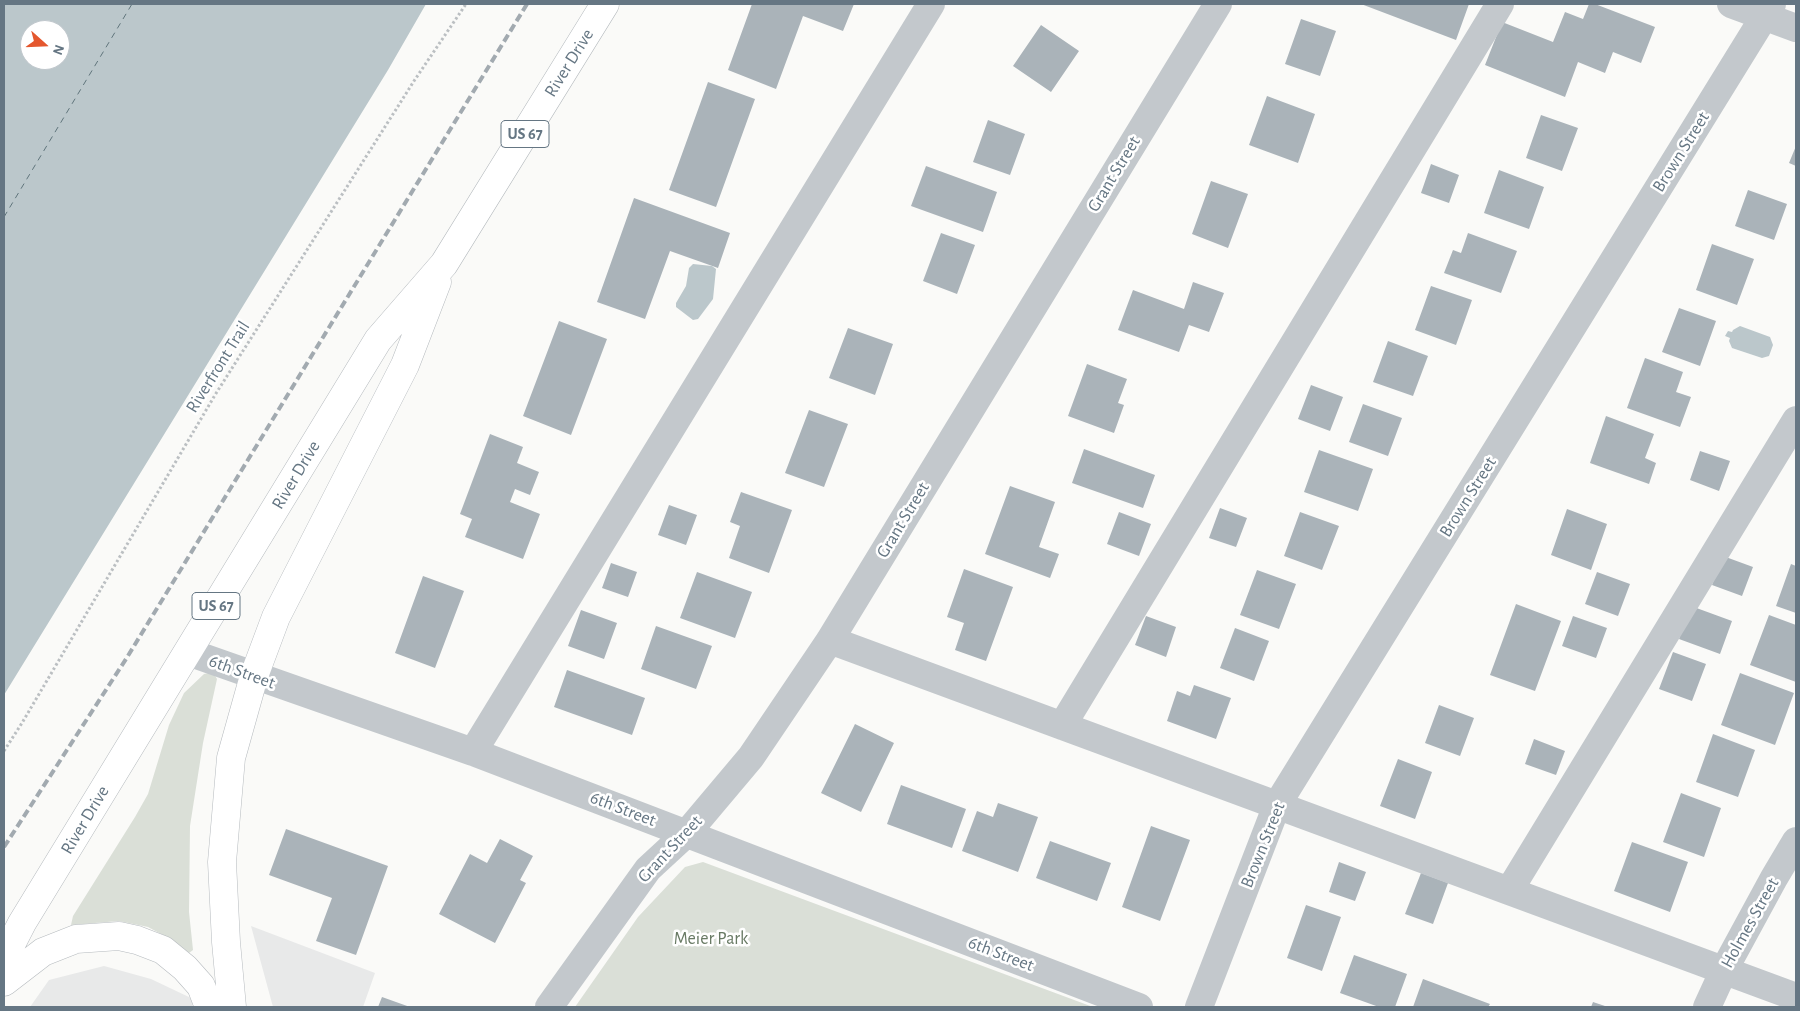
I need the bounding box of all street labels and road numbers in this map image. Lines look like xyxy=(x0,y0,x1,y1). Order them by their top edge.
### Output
street label: River Drive xyxy=(540,25,598,101)
street label: Brown Street xyxy=(1648,108,1714,196)
road number: US 67 xyxy=(501,120,549,148)
street label: Grant Street xyxy=(1083,132,1145,216)
street label: Riverfront Trail xyxy=(181,317,255,417)
street label: River Drive xyxy=(267,437,325,513)
street label: Brown Street xyxy=(1435,453,1501,541)
street label: Grant Street xyxy=(872,478,934,562)
road number: US 67 xyxy=(192,592,240,620)
street label: 6th Street xyxy=(206,650,278,694)
street label: River Drive xyxy=(56,782,114,858)
street label: 6th Street xyxy=(587,787,659,831)
street label: Brown Street xyxy=(1236,799,1290,891)
street label: Grant Street xyxy=(633,811,707,887)
street label: Holmes Street xyxy=(1716,874,1784,972)
street label: 6th Street xyxy=(965,932,1037,976)

